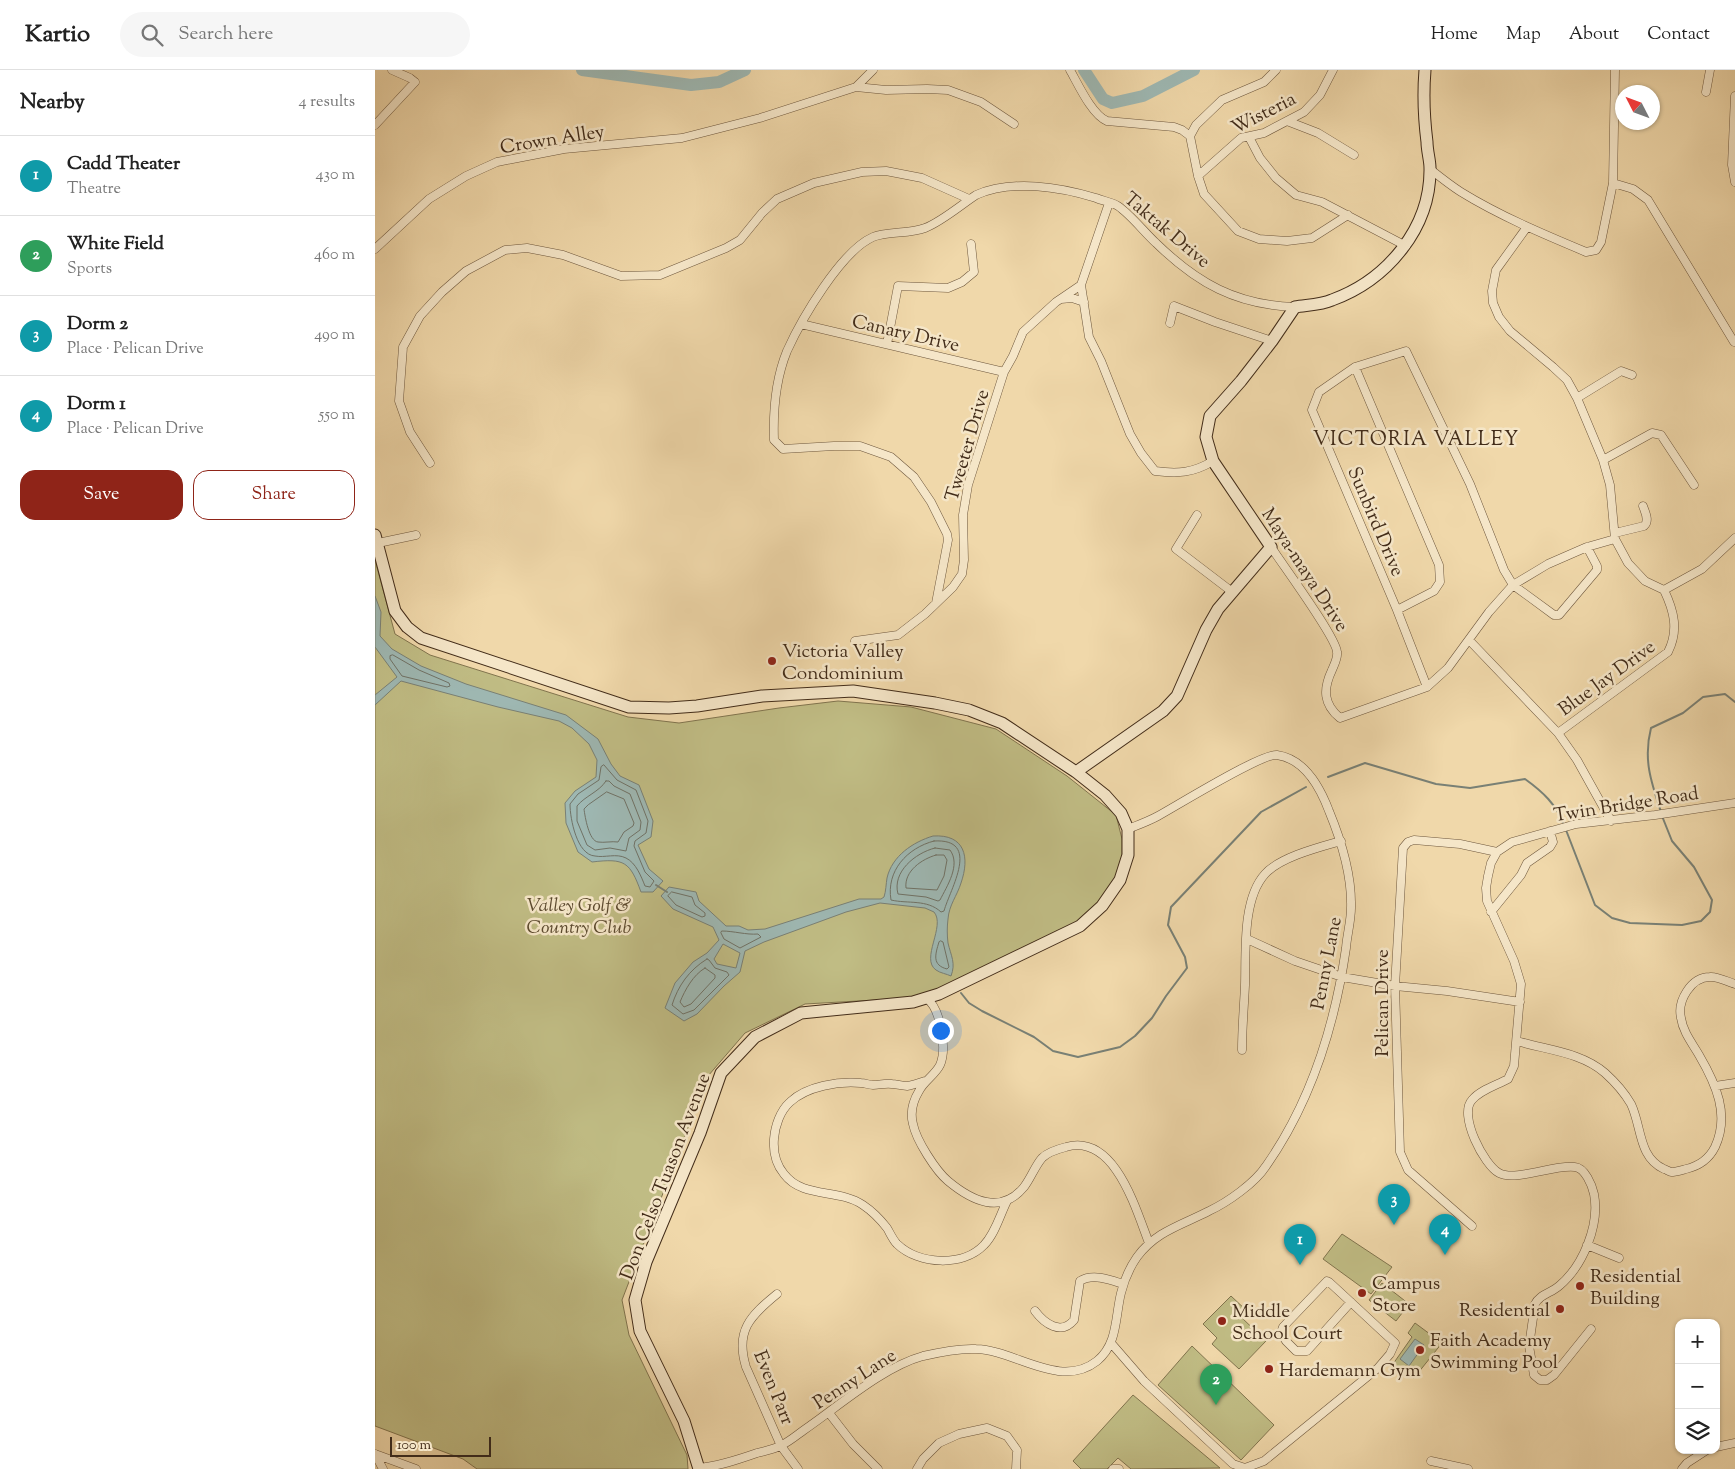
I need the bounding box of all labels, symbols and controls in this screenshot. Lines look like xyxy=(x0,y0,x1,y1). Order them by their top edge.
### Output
search box xyxy=(120,12,470,57)
text: Kartio xyxy=(25,18,90,52)
icon: search xyxy=(138,21,166,49)
text: Search here xyxy=(178,21,273,48)
text: Home xyxy=(1431,22,1478,48)
text: Map xyxy=(1506,22,1541,48)
text: About xyxy=(1569,22,1619,48)
text: Contact xyxy=(1647,22,1710,48)
north arrow xyxy=(1615,85,1660,130)
street label: Wisteria xyxy=(1227,86,1301,142)
text: Nearby xyxy=(20,88,85,118)
text: 4 results xyxy=(299,91,355,114)
street label: Crown Alley xyxy=(498,119,607,162)
text: Cadd Theater xyxy=(67,151,180,178)
text: 1 xyxy=(33,164,39,187)
text: 430 m xyxy=(316,164,355,187)
text: Theatre xyxy=(67,178,121,201)
street label: Taktak Drive xyxy=(1117,187,1216,275)
text: White Field xyxy=(67,231,164,258)
text: 2 xyxy=(32,244,40,267)
text: 460 m xyxy=(314,244,355,267)
text: Sports xyxy=(67,258,112,281)
street label: Canary Drive xyxy=(849,309,962,360)
text: Dorm 2 xyxy=(67,311,128,338)
text: 3 xyxy=(33,324,39,347)
text: 490 m xyxy=(314,324,355,347)
text: Place · Pelican Drive xyxy=(67,338,204,361)
street label: Tweeter Drive xyxy=(940,386,997,505)
text: Dorm 1 xyxy=(67,391,126,418)
text: 4 xyxy=(32,404,40,427)
text: 550 m xyxy=(319,404,355,427)
text: Place · Pelican Drive xyxy=(67,418,204,441)
district label: VICTORIA VALLEY xyxy=(1313,426,1519,455)
street label: Sunbird Drive xyxy=(1339,463,1410,581)
button: Save xyxy=(20,470,183,520)
button: Share xyxy=(193,470,355,520)
street label: Maya-maya Drive xyxy=(1254,503,1354,638)
street label: Blue Jay Drive xyxy=(1553,634,1662,723)
place label: Victoria Valley Condominium xyxy=(782,639,904,688)
marker: Victoria Valley Condominium xyxy=(766,655,778,667)
street label: Twin Bridge Road xyxy=(1552,781,1701,830)
park label: Valley Golf & Country Club xyxy=(527,893,631,942)
street label: Penny Lane xyxy=(1305,914,1350,1012)
street label: Pelican Drive xyxy=(1370,949,1397,1057)
your location xyxy=(928,1018,954,1044)
street label: Don Celso Tuason Avenue xyxy=(614,1069,718,1284)
pin: 3 xyxy=(1378,1184,1410,1225)
pin: 4 xyxy=(1429,1214,1461,1255)
pin: 1 xyxy=(1284,1224,1316,1265)
place label: Residential Building xyxy=(1590,1264,1681,1313)
place label: Campus Store xyxy=(1372,1271,1440,1320)
marker: Residential Building xyxy=(1574,1280,1586,1292)
marker: Campus Store xyxy=(1356,1287,1368,1299)
place label: Residential xyxy=(1459,1298,1550,1325)
place label: Middle School Court xyxy=(1232,1299,1343,1348)
marker: Residential xyxy=(1554,1303,1566,1315)
marker: Middle School Court xyxy=(1216,1315,1228,1327)
map controls xyxy=(1675,1319,1720,1454)
button: + xyxy=(1675,1319,1720,1364)
place label: Faith Academy Swimming Pool xyxy=(1430,1328,1558,1377)
street label: Penny Lane xyxy=(808,1343,902,1417)
marker: Faith Academy Swimming Pool xyxy=(1414,1344,1426,1356)
street label: Even Parr xyxy=(746,1347,800,1429)
place label: Hardemann Gym xyxy=(1279,1358,1421,1385)
marker: Hardemann Gym xyxy=(1263,1363,1275,1375)
pin: 2 xyxy=(1200,1364,1232,1405)
button: − xyxy=(1675,1364,1720,1409)
button: layers xyxy=(1675,1409,1720,1454)
scale bar xyxy=(390,1434,491,1457)
text: 100 m xyxy=(397,1436,431,1456)

